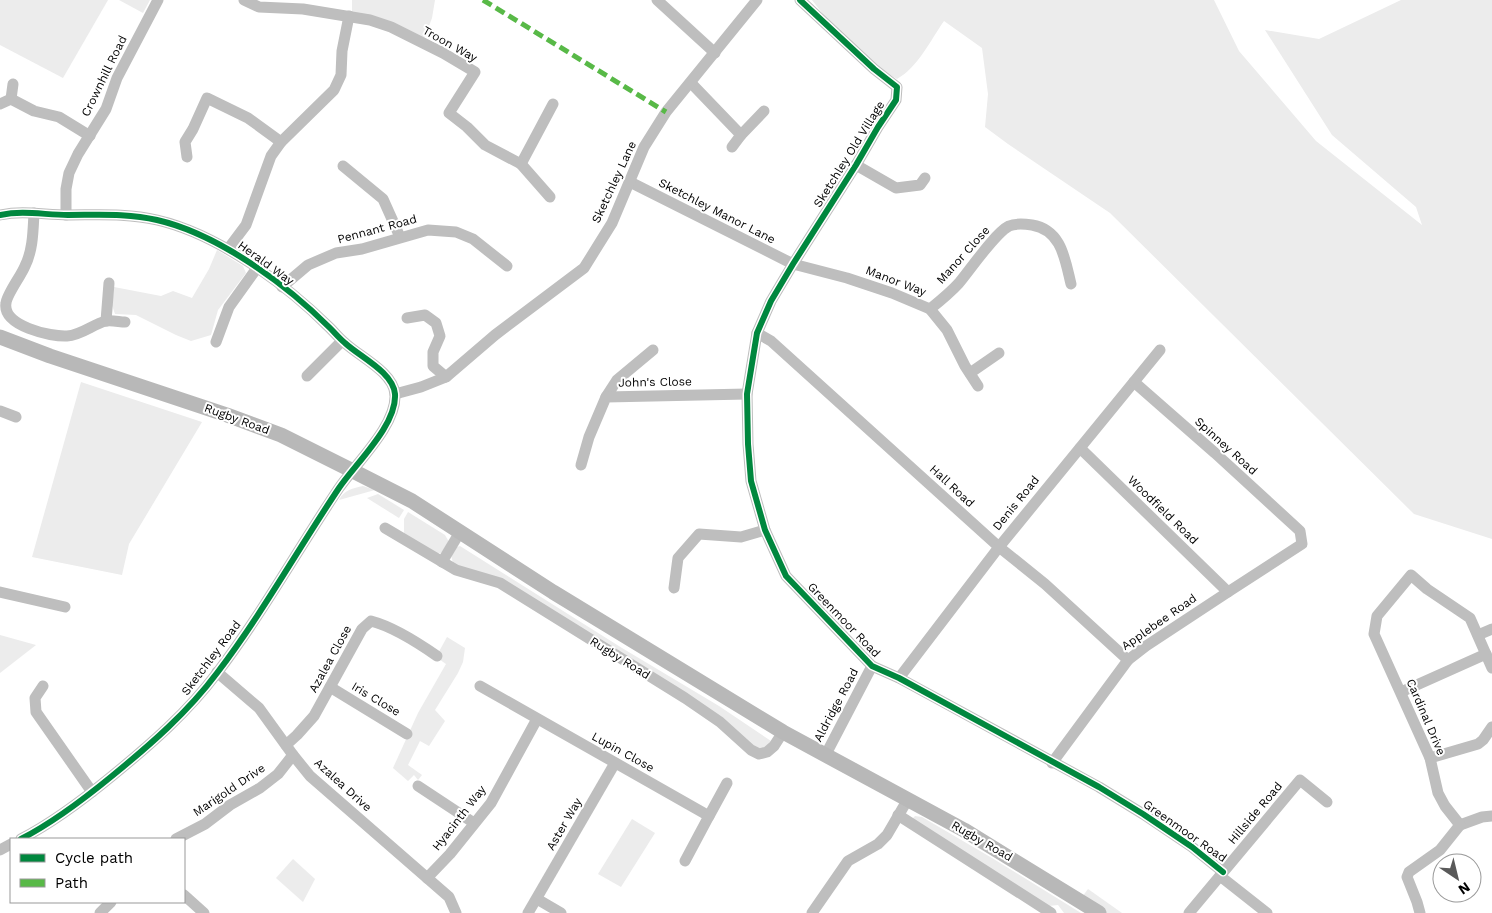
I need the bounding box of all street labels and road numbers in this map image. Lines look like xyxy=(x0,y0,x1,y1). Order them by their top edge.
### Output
street label: Troon Way xyxy=(420,23,481,65)
street label: Crownhill Road xyxy=(78,33,130,119)
street label: Sketchley Old Village xyxy=(811,98,888,210)
street label: Sketchley Lane xyxy=(589,139,639,225)
street label: Sketchley Manor Lane xyxy=(656,175,778,247)
street label: Pennant Road xyxy=(336,212,418,246)
street label: Manor Close xyxy=(933,223,993,287)
street label: Herald Way xyxy=(235,238,297,288)
street label: Manor Way xyxy=(864,263,929,299)
street label: John's Close xyxy=(618,374,692,390)
street label: Rugby Road xyxy=(203,401,271,437)
street label: Spinney Road xyxy=(1192,414,1260,478)
street label: Hall Road xyxy=(927,462,977,510)
street label: Denis Road xyxy=(990,473,1042,533)
street label: Woodfield Road xyxy=(1125,473,1201,547)
street label: Greenmoor Road xyxy=(805,580,883,660)
street label: Applebee Road xyxy=(1119,591,1199,653)
street label: Sketchley Road xyxy=(178,618,244,698)
street label: Azalea Close xyxy=(306,623,354,695)
street label: Rugby Road xyxy=(587,634,653,682)
street label: Aldridge Road xyxy=(811,666,861,744)
street label: Cardinal Drive xyxy=(1404,677,1448,757)
street label: Iris Close xyxy=(349,679,403,719)
street label: Lupin Close xyxy=(589,729,657,775)
street label: Azalea Drive xyxy=(311,756,375,814)
street label: Marigold Drive xyxy=(190,761,268,819)
street label: Hillside Road xyxy=(1225,779,1285,847)
street label: Hyacinth Way xyxy=(429,782,489,853)
street label: Aster Way xyxy=(543,795,585,853)
street label: Greenmoor Road xyxy=(1141,797,1229,865)
street label: Rugby Road xyxy=(949,818,1015,864)

